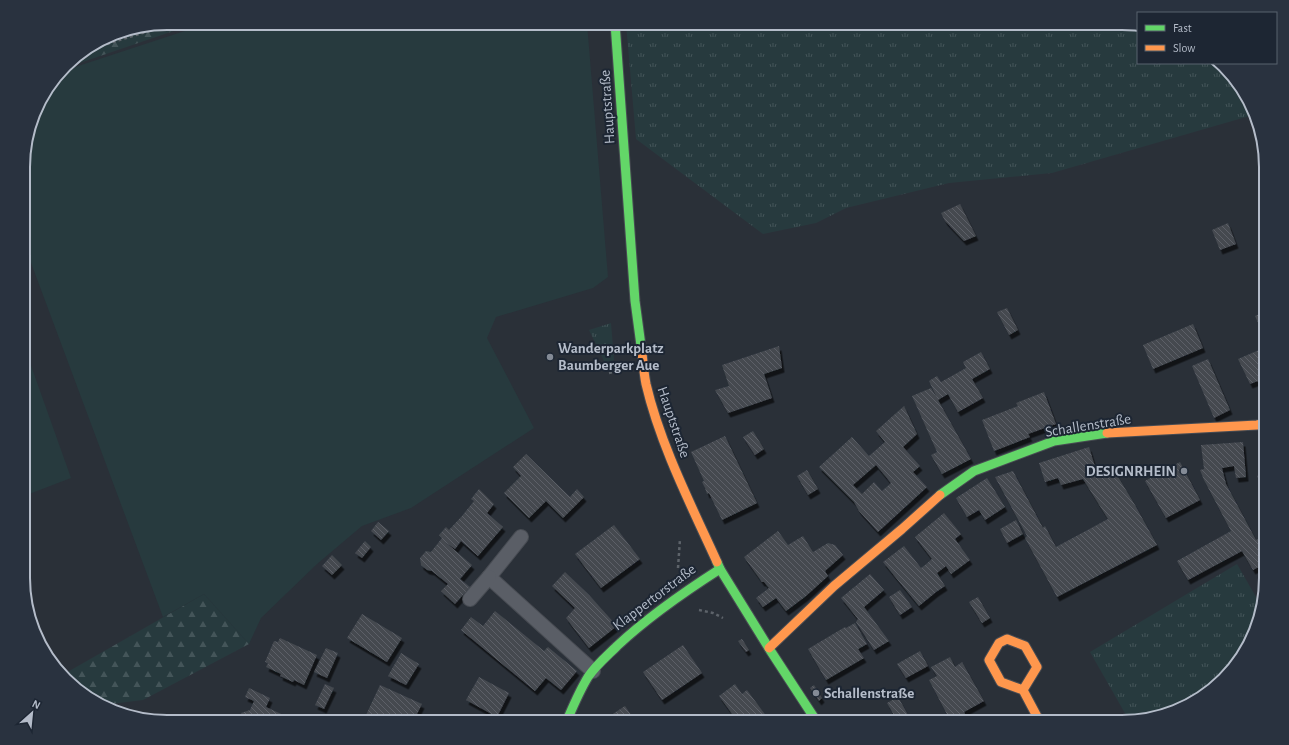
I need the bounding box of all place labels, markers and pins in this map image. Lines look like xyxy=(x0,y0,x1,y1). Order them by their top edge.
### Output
place label: Wanderparkplatz Baumberger Aue xyxy=(558,341,664,373)
marker: Wanderparkplatz Baumberger Aue xyxy=(545,352,555,362)
place label: DESIGNRHEIN xyxy=(1086,464,1176,479)
marker: DESIGNRHEIN xyxy=(1179,466,1189,476)
place label: Schallenstraße xyxy=(824,686,914,701)
marker: Schallenstraße xyxy=(811,688,821,698)

